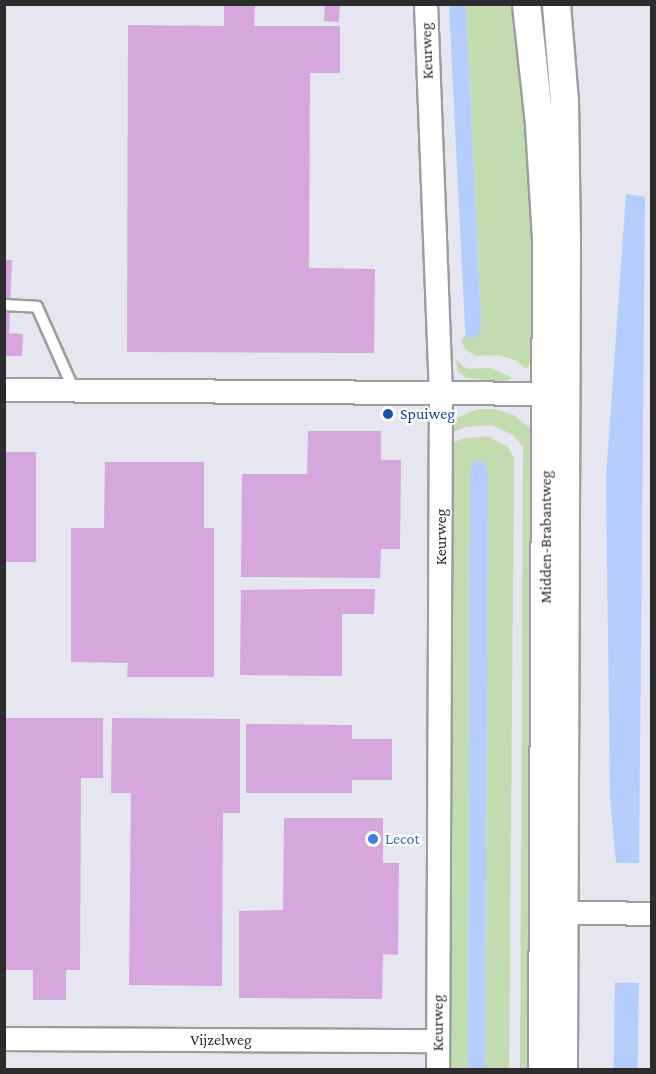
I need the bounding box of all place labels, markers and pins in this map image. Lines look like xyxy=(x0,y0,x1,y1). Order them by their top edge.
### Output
place label: Spuiweg xyxy=(400,404,455,424)
marker: Spuiweg xyxy=(381,407,395,421)
place label: Lecot xyxy=(385,829,420,849)
marker: Lecot xyxy=(366,832,380,846)

